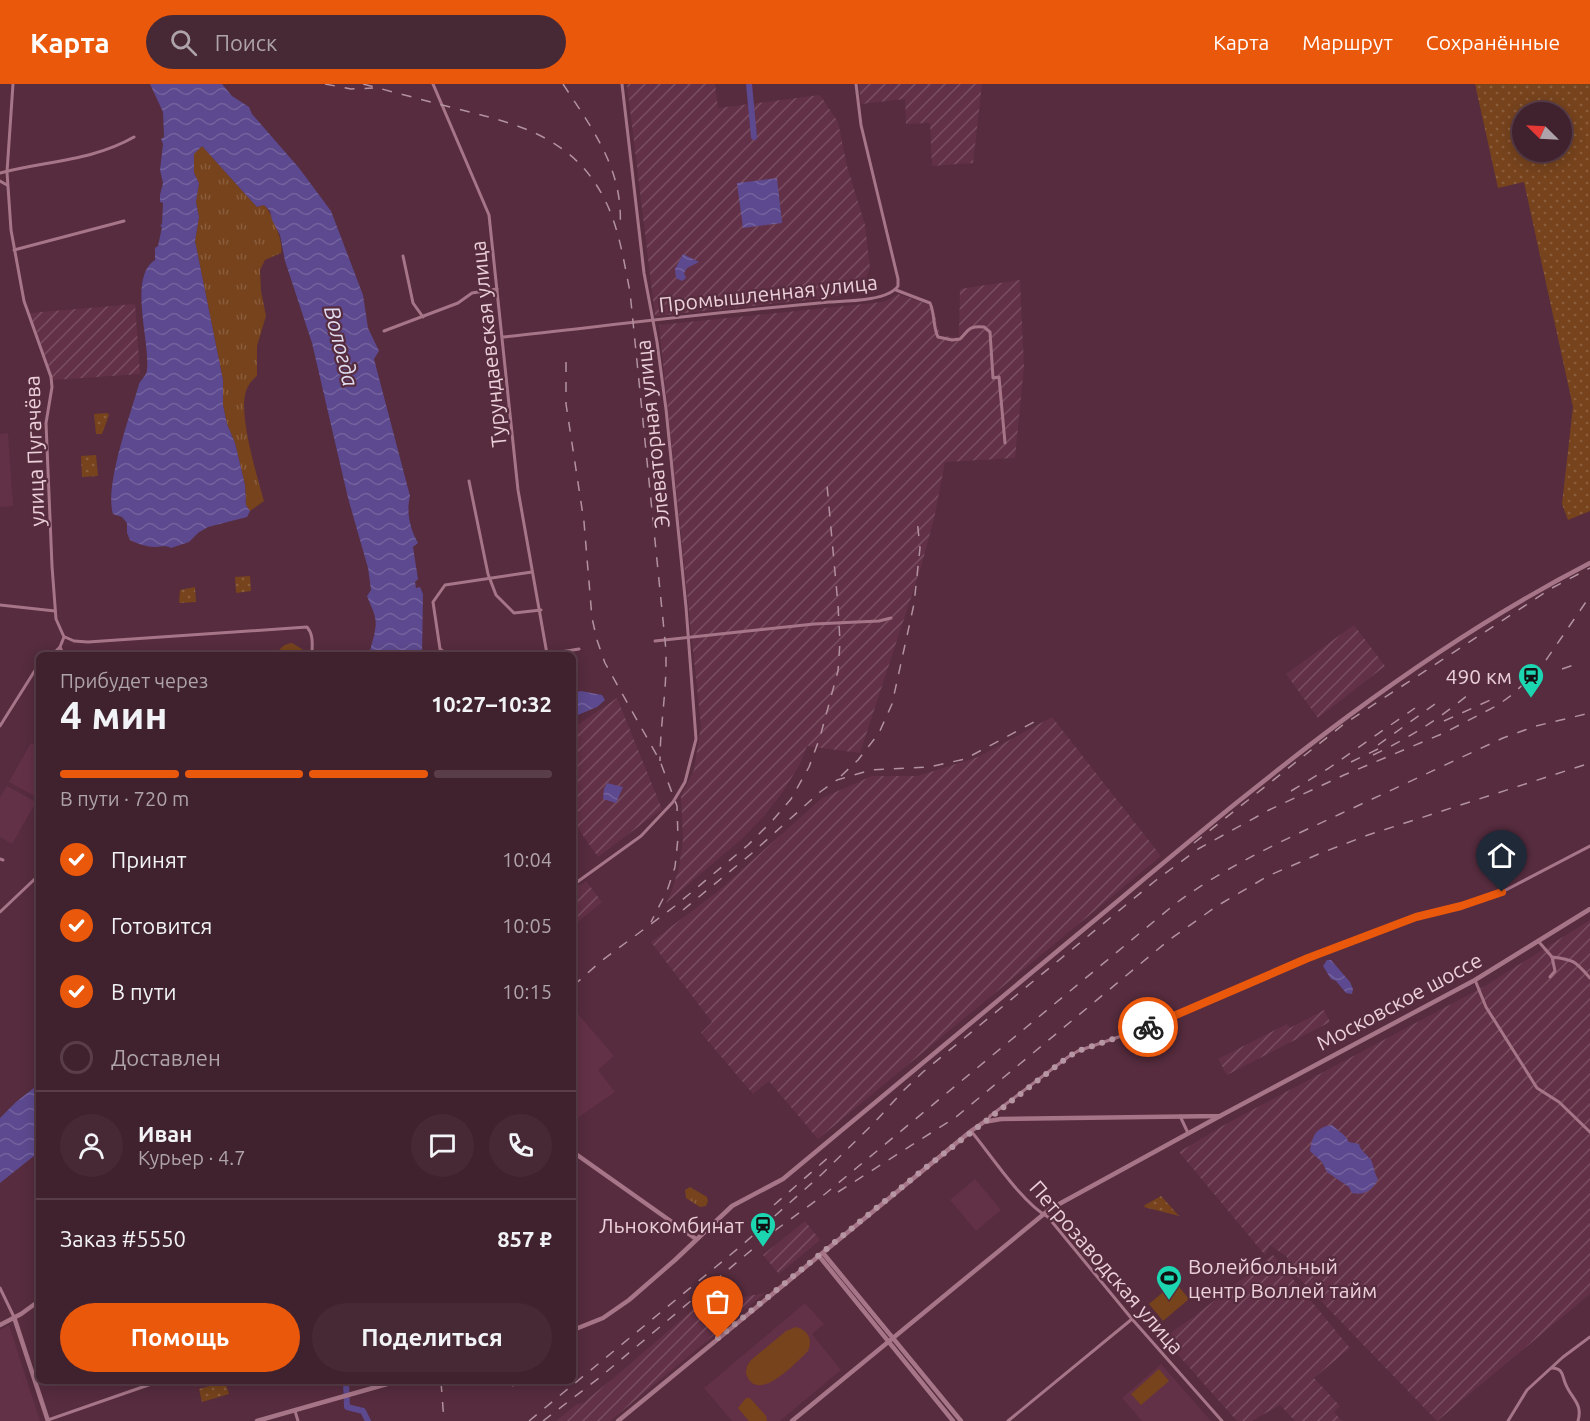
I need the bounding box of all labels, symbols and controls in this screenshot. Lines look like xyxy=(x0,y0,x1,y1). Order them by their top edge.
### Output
search box xyxy=(146,15,566,69)
icon: search xyxy=(167,26,200,59)
text: Карта xyxy=(30,27,110,58)
text: Поиск xyxy=(215,30,277,55)
text: Карта xyxy=(1213,30,1269,54)
text: Маршрут xyxy=(1302,30,1393,54)
text: Сохранённые xyxy=(1426,30,1560,54)
north arrow xyxy=(1512,102,1572,162)
map controls xyxy=(1512,102,1572,162)
street label: Турундаевская улица xyxy=(465,240,511,448)
street label: Промышленная улица xyxy=(657,270,879,316)
water label: Вологда xyxy=(320,303,364,389)
street label: Элеваторная улица xyxy=(630,339,674,529)
street label: улица Пугачёва xyxy=(19,375,49,527)
station icon: 490 км xyxy=(1516,661,1546,699)
place label: 490 км xyxy=(1446,664,1512,688)
text: Прибудет через xyxy=(60,669,208,692)
text: 10:27–10:32 xyxy=(431,691,552,716)
text: 4 мин xyxy=(60,693,168,736)
text: В пути · 720 m xyxy=(60,787,189,810)
pin xyxy=(1476,830,1527,892)
icon: home xyxy=(1485,839,1518,872)
icon: check xyxy=(60,843,93,876)
text: Принят xyxy=(111,847,187,872)
text: 10:04 xyxy=(502,848,552,871)
icon: check xyxy=(60,909,93,942)
text: Готовится xyxy=(111,913,212,938)
text: 10:05 xyxy=(502,914,552,937)
street label: Московское шоссе xyxy=(1312,947,1486,1055)
icon: check xyxy=(60,975,93,1008)
text: В пути xyxy=(111,979,177,1004)
text: 10:15 xyxy=(502,980,552,1003)
courier xyxy=(1118,997,1178,1057)
icon: bike xyxy=(1132,1011,1165,1044)
text: Доставлен xyxy=(111,1045,221,1070)
button: person xyxy=(60,1114,123,1177)
button: chat xyxy=(411,1114,474,1177)
button: phone xyxy=(489,1114,552,1177)
text: Иван xyxy=(138,1121,192,1146)
text: Курьер · 4.7 xyxy=(138,1146,245,1169)
street label: Петрозаводская улица xyxy=(1025,1175,1189,1359)
station icon: Льнокомбинат xyxy=(748,1210,778,1248)
place label: Льнокомбинат xyxy=(599,1213,745,1237)
text: Заказ #5550 xyxy=(60,1226,186,1251)
text: 857 ₽ xyxy=(497,1226,552,1251)
place label: Волейбольный центр Воллей тайм xyxy=(1188,1254,1377,1302)
sports icon: Волейбольный центр Воллей тайм xyxy=(1154,1263,1184,1301)
pin xyxy=(692,1276,743,1338)
icon: bag xyxy=(701,1285,734,1318)
button: Помощь xyxy=(60,1303,300,1372)
button: Поделиться xyxy=(312,1303,552,1372)

